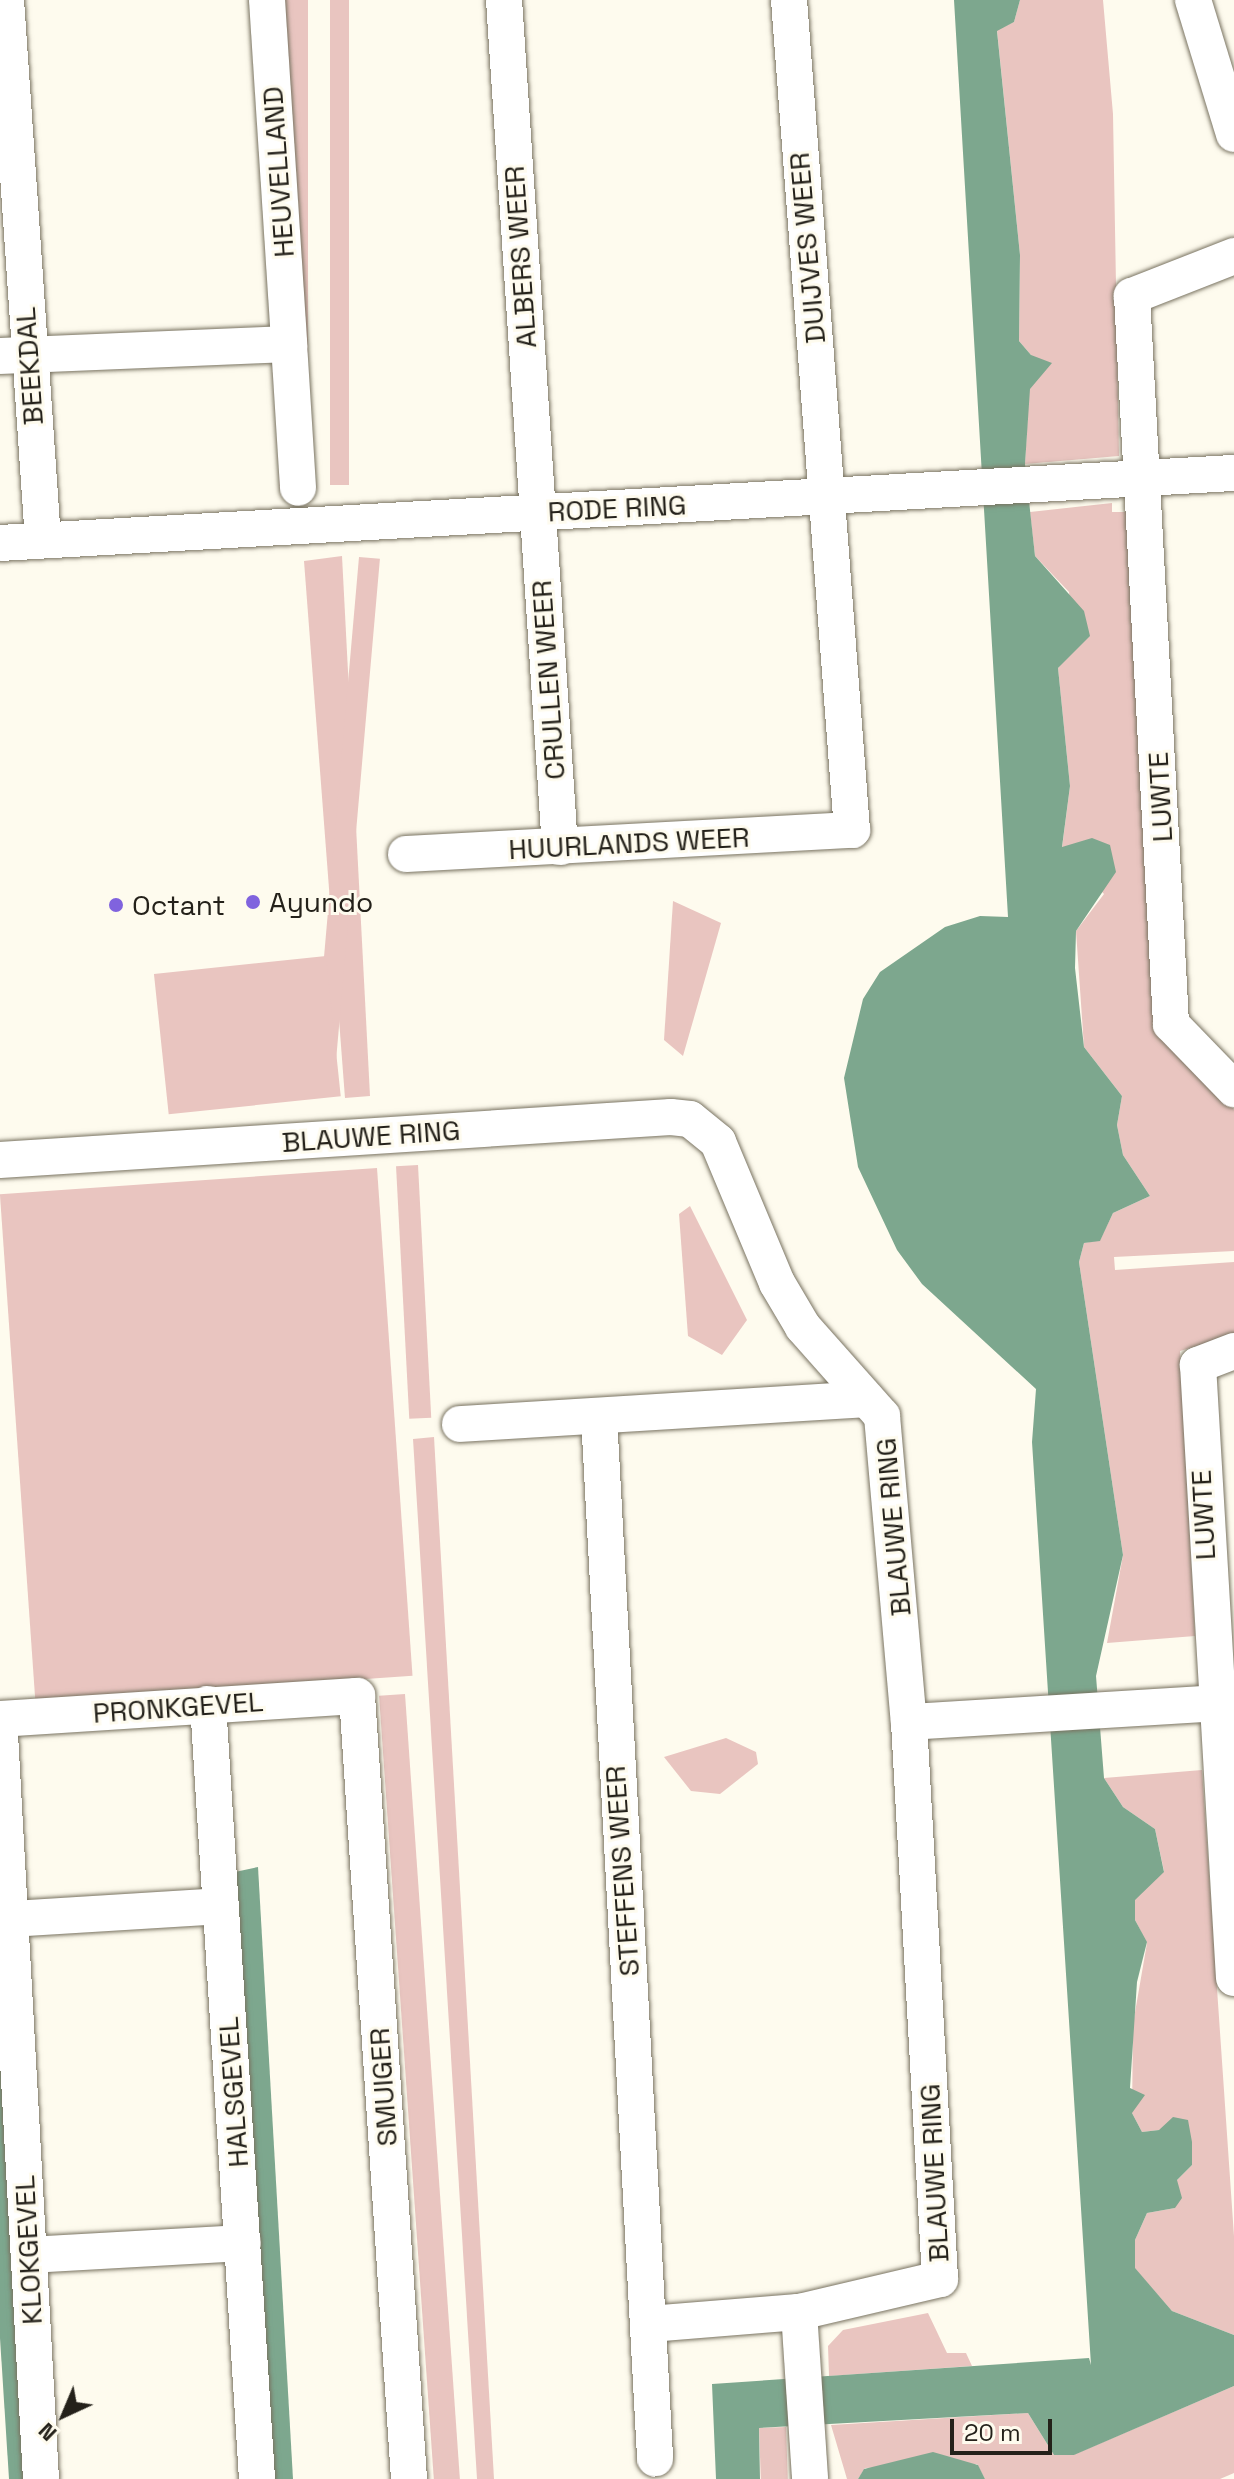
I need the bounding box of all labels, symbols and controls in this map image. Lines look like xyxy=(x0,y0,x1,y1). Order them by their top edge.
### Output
street label: HEUVELLAND xyxy=(255,85,301,259)
street label: DUIJVES WEER xyxy=(782,151,832,345)
street label: ALBERS WEER xyxy=(497,165,543,349)
street label: BEEKDAL xyxy=(8,306,50,426)
street label: RODE RING xyxy=(547,488,687,528)
street label: CRULLEN WEER xyxy=(524,579,572,781)
street label: LUWTE xyxy=(1141,751,1179,843)
street label: HUURLANDS WEER xyxy=(508,820,750,866)
place label: Ayundo xyxy=(269,885,373,919)
place label: Octant xyxy=(132,888,225,922)
marker: Ayundo xyxy=(244,893,262,911)
marker: Octant xyxy=(107,896,125,914)
street label: BLAUWE RING xyxy=(281,1113,461,1159)
street label: BLAUWE RING xyxy=(868,1437,918,1617)
street label: LUWTE xyxy=(1184,1469,1222,1561)
street label: PRONKGEVEL xyxy=(92,1684,264,1730)
street label: STEFFENS WEER xyxy=(598,1764,646,1978)
street label: HALSGEVEL xyxy=(211,2015,255,2169)
street label: SMUIGER xyxy=(362,2027,404,2147)
street label: BLAUWE RING xyxy=(913,2083,955,2263)
street label: KLOKGEVEL xyxy=(7,2175,49,2325)
north arrow xyxy=(24,2375,104,2455)
scale bar xyxy=(954,2403,1056,2453)
text: N xyxy=(32,2417,62,2447)
text: 20 m xyxy=(964,2417,1021,2448)

